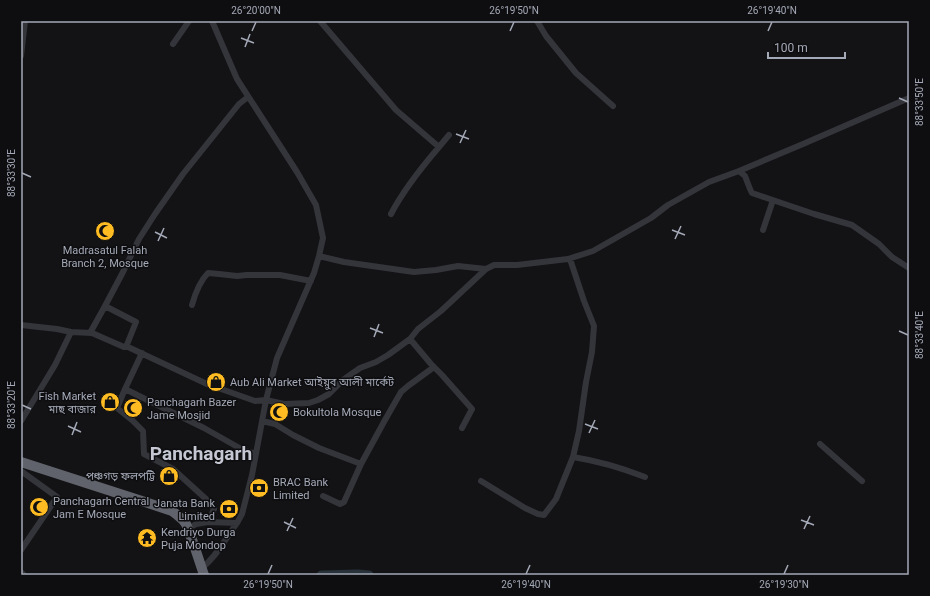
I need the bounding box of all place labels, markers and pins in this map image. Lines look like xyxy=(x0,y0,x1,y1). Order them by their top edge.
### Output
mosque icon: Madrasatul Falah Branch 2, Mosque xyxy=(94,220,116,242)
place label: Madrasatul Falah Branch 2, Mosque xyxy=(61,244,149,270)
shop icon: Aub Ali Market আইয়ুব আলী মার্কেট xyxy=(205,371,227,393)
place label: Aub Ali Market আইয়ুব আলী মার্কেট xyxy=(230,375,395,390)
place label: Fish Market মাছ বাজার xyxy=(39,390,96,416)
shop icon: Fish Market মাছ বাজার xyxy=(99,391,121,413)
place label: Panchagarh Bazer Jame Mosjid xyxy=(147,396,236,422)
mosque icon: Panchagarh Bazer Jame Mosjid xyxy=(122,397,144,419)
mosque icon: Bokultola Mosque xyxy=(268,401,290,423)
place label: Bokultola Mosque xyxy=(293,406,381,419)
shop icon: পঞ্চগড় ফলপট্টি xyxy=(158,465,180,487)
place label: পঞ্চগড় ফলপট্টি xyxy=(86,470,156,483)
place label: BRAC Bank Limited xyxy=(273,476,329,502)
bank icon: BRAC Bank Limited xyxy=(248,477,270,499)
place label: Panchagarh Central Jam E Mosque xyxy=(53,495,149,521)
mosque icon: Panchagarh Central Jam E Mosque xyxy=(28,496,50,518)
place label: Janata Bank Limited xyxy=(154,497,215,523)
bank icon: Janata Bank Limited xyxy=(218,498,240,520)
place label: Kendriyo Durga Puja Mondop xyxy=(161,526,235,552)
temple icon: Kendriyo Durga Puja Mondop xyxy=(136,527,158,549)

